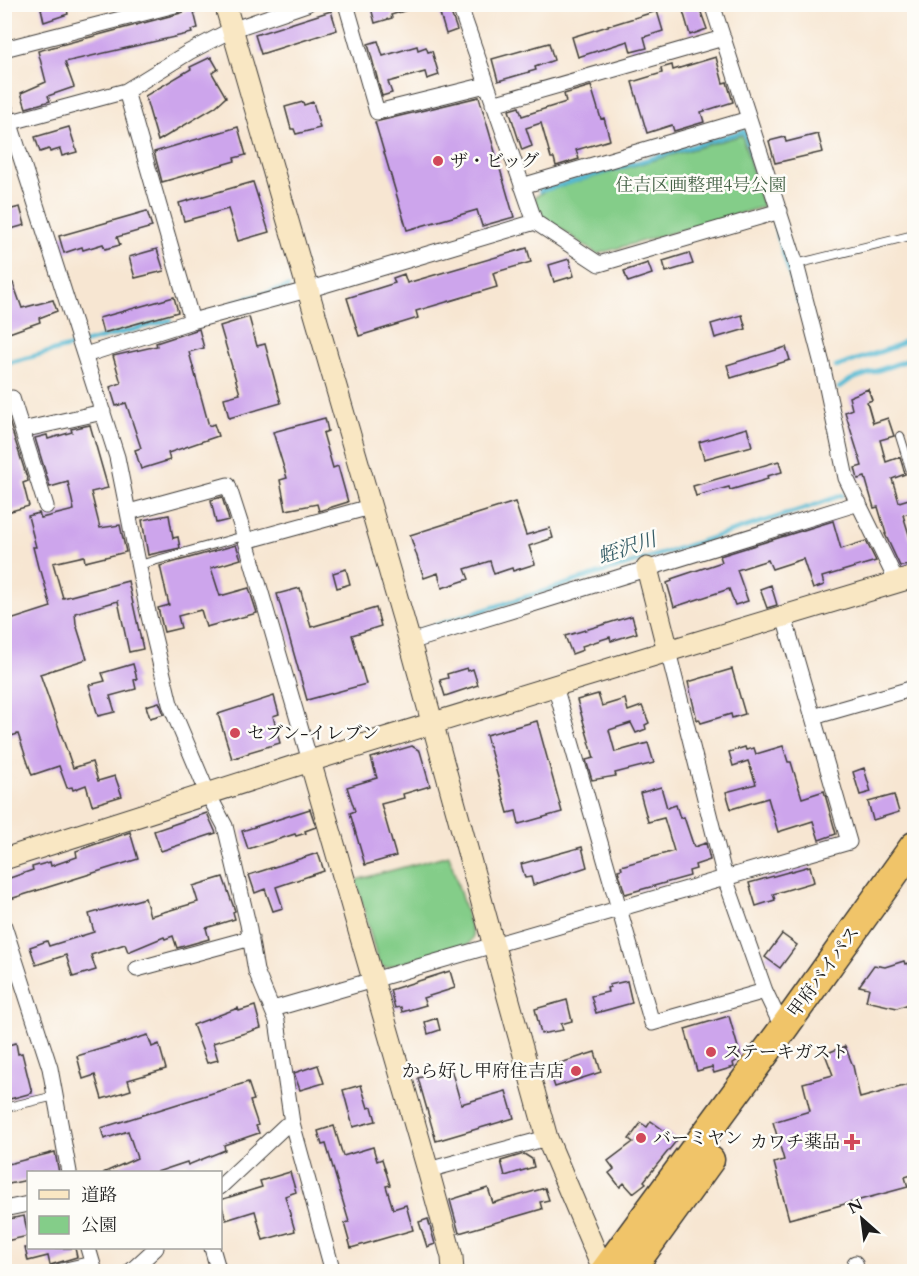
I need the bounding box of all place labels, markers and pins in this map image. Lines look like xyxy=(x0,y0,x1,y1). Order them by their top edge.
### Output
place label: ザ・ビッグ xyxy=(450,149,539,174)
marker: ザ・ビッグ xyxy=(431,154,445,168)
place label: セブン-イレブン xyxy=(247,721,380,746)
marker: セブン-イレブン xyxy=(228,726,242,740)
place label: ステーキガスト xyxy=(723,1040,849,1065)
marker: ステーキガスト xyxy=(704,1045,718,1059)
place label: から好し甲府住吉店 xyxy=(402,1059,564,1084)
marker: から好し甲府住吉店 xyxy=(569,1064,583,1078)
place label: バーミヤン xyxy=(653,1126,743,1151)
place label: カワチ薬品 xyxy=(750,1130,840,1155)
marker: バーミヤン xyxy=(634,1131,648,1145)
marker: カワチ薬品 xyxy=(845,1135,859,1149)

